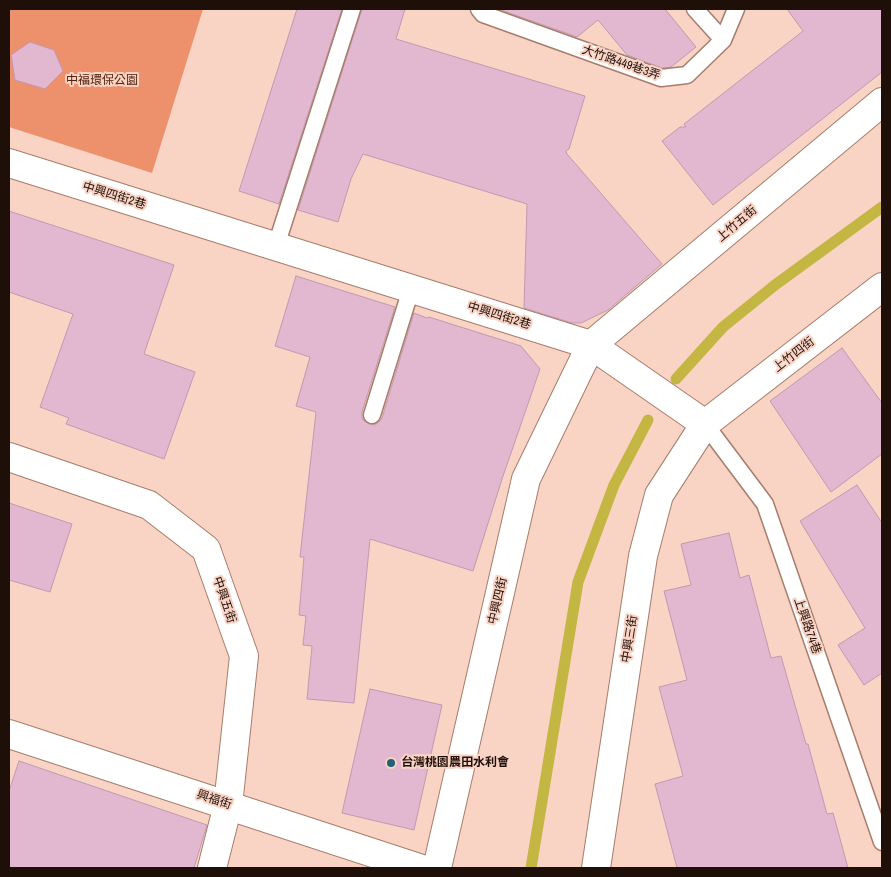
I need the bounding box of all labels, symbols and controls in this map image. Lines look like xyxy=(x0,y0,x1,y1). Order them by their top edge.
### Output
street label: 大竹路449巷3弄 xyxy=(580,43,662,83)
park label: 中福環保公園 xyxy=(66,74,138,88)
street label: 中興四街2巷 xyxy=(81,180,147,212)
street label: 上竹五街 xyxy=(714,203,760,245)
street label: 中興四街2巷 xyxy=(466,300,532,332)
street label: 上竹四街 xyxy=(771,335,817,375)
street label: 中興五街 xyxy=(209,575,239,625)
street label: 中興四街 xyxy=(486,576,510,626)
street label: 上興路74巷 xyxy=(791,596,823,656)
street label: 中興三街 xyxy=(619,614,641,664)
place label: 台灣桃園農田水利會 xyxy=(401,756,509,770)
marker: 台灣桃園農田水利會 xyxy=(385,757,397,769)
street label: 興福街 xyxy=(195,788,233,812)

